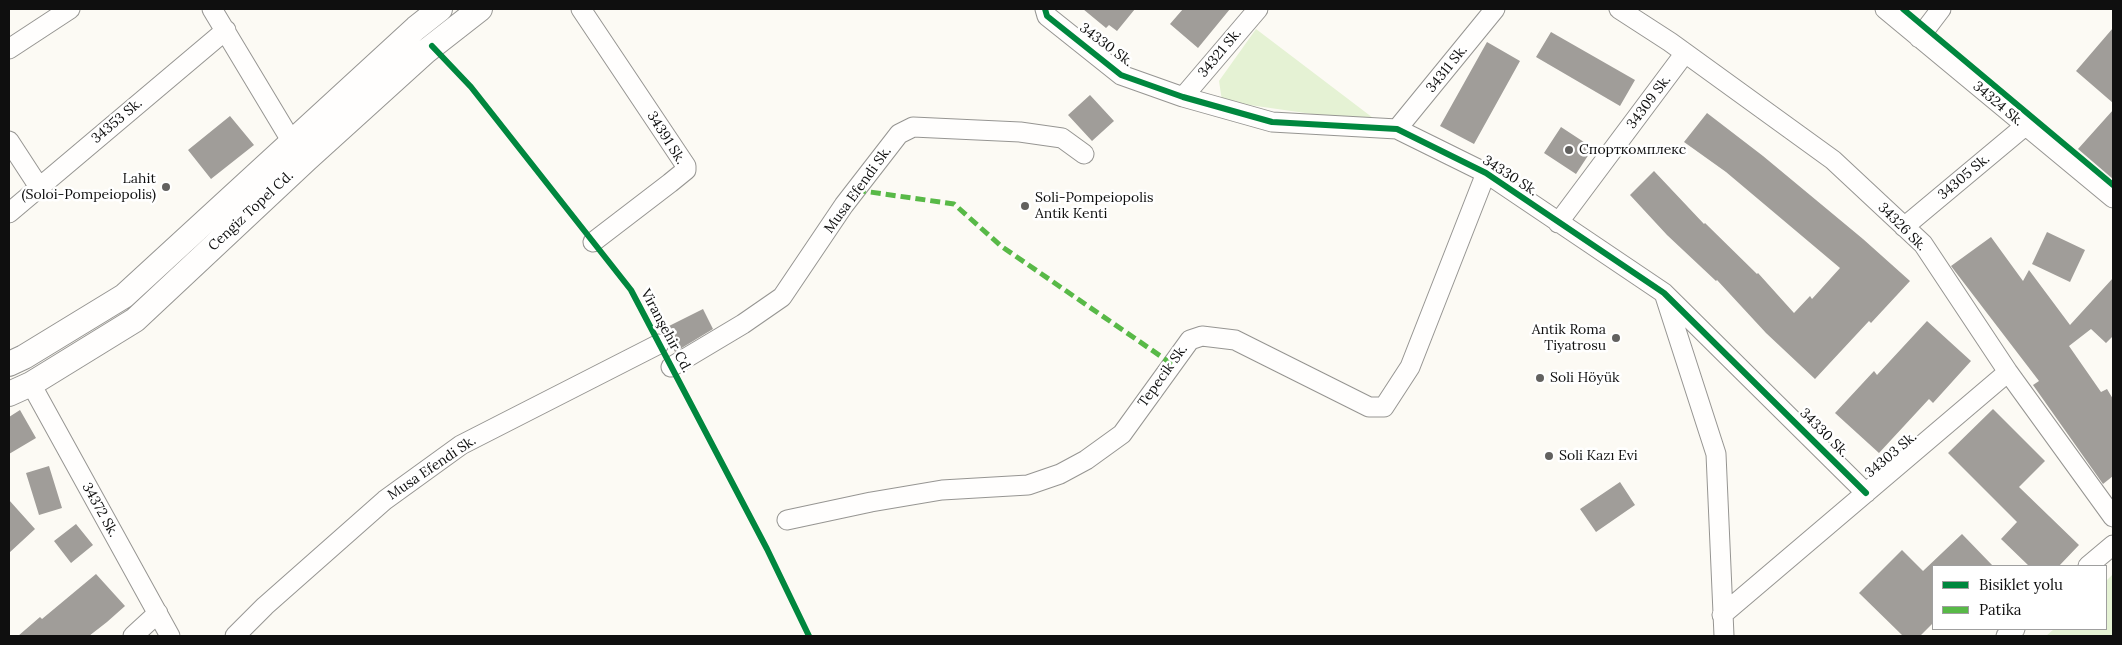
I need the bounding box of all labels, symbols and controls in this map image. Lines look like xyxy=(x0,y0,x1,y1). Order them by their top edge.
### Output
street label: 34330 Sk. xyxy=(1076,20,1136,70)
street label: 34321 Sk. xyxy=(1195,25,1245,81)
street label: 34311 Sk. xyxy=(1423,42,1471,96)
street label: 34309 Sk. xyxy=(1623,72,1675,132)
street label: 34324 Sk. xyxy=(1969,78,2027,130)
street label: 34353 Sk. xyxy=(88,95,146,147)
street label: 34391 Sk. xyxy=(643,109,689,167)
place label: Спорткомплекс xyxy=(1579,142,1686,158)
street label: Musa Efendi Sk. xyxy=(821,143,895,237)
marker: Спорткомплекс xyxy=(1563,144,1575,156)
street label: 34305 Sk. xyxy=(1935,151,1993,203)
street label: 34330 Sk. xyxy=(1479,152,1541,200)
street label: Cengiz Topel Cd. xyxy=(205,167,297,255)
place label: Lahit (Soloi-Pompeiopolis) xyxy=(21,171,156,203)
marker: Lahit (Soloi-Pompeiopolis) xyxy=(160,181,172,193)
place label: Soli-Pompeiopolis Antik Kenti xyxy=(1035,190,1153,222)
street label: 34326 Sk. xyxy=(1874,199,1930,255)
marker: Soli-Pompeiopolis Antik Kenti xyxy=(1019,200,1031,212)
street label: Viranşehir Cd. xyxy=(637,286,695,376)
place label: Antik Roma Tiyatrosu xyxy=(1532,322,1606,354)
marker: Antik Roma Tiyatrosu xyxy=(1610,332,1622,344)
street label: Tepecik Sk. xyxy=(1135,341,1191,411)
place label: Soli Höyük xyxy=(1550,370,1620,386)
marker: Soli Höyük xyxy=(1534,372,1546,384)
street label: 34330 Sk. xyxy=(1796,405,1852,461)
street label: 34303 Sk. xyxy=(1862,429,1920,481)
street label: Musa Efendi Sk. xyxy=(385,432,479,504)
place label: Soli Kazı Evi xyxy=(1559,448,1638,464)
marker: Soli Kazı Evi xyxy=(1543,450,1555,462)
street label: 34372 Sk. xyxy=(78,480,122,540)
legend xyxy=(1932,565,2107,630)
text: Bisiklet yolu xyxy=(1979,575,2063,594)
text: Patika xyxy=(1979,600,2021,619)

